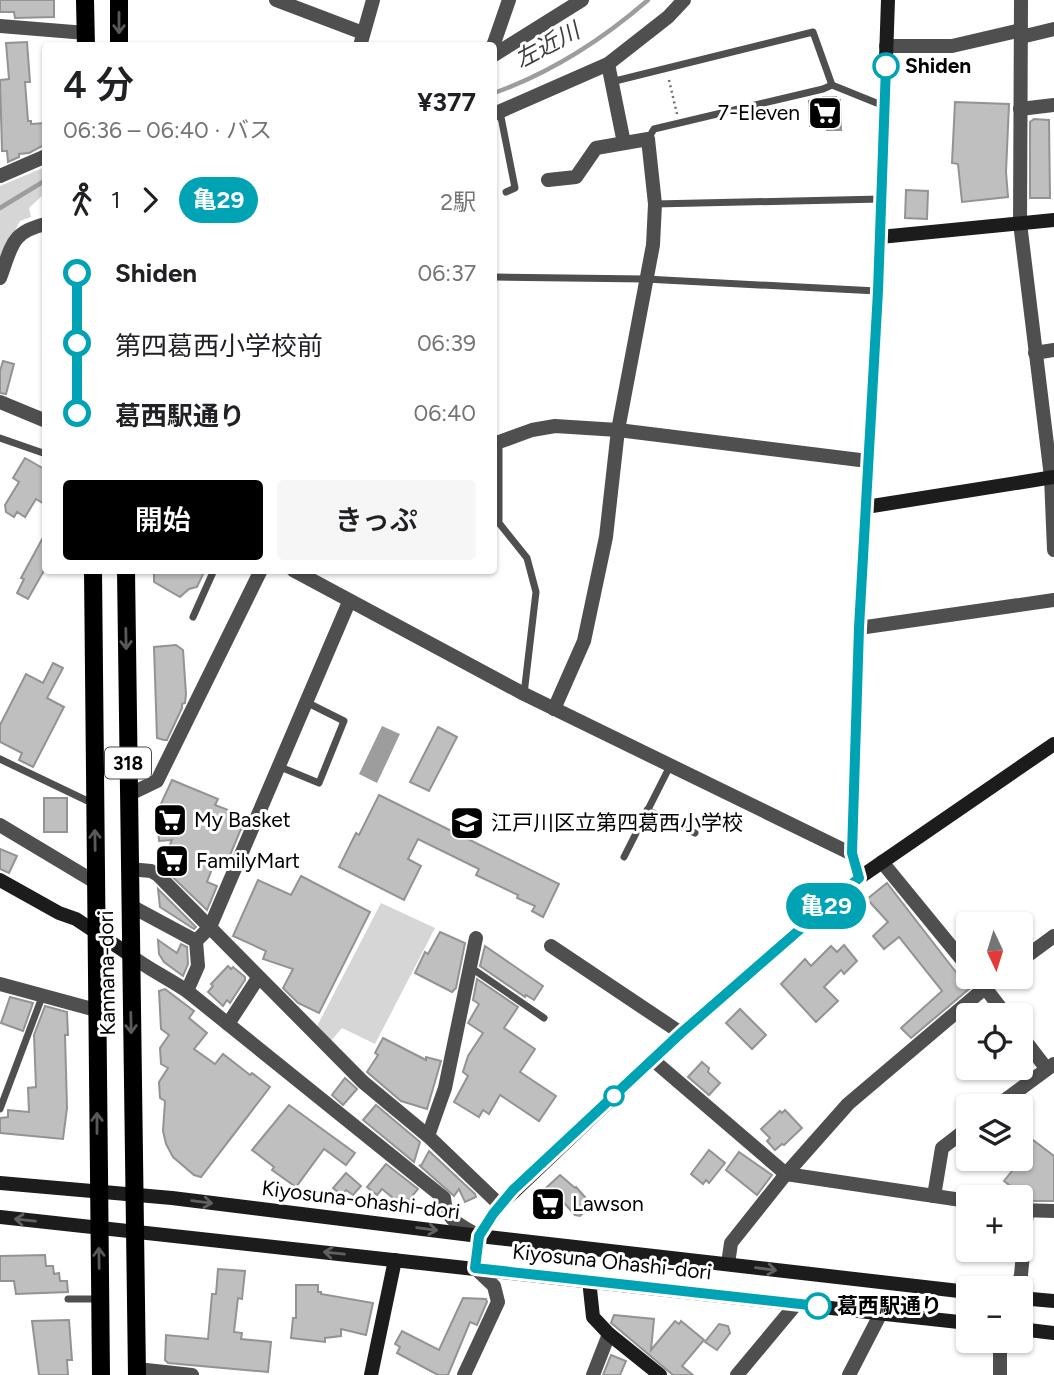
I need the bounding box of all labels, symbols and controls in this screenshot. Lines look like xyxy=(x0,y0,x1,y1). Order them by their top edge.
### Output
one-way arrow xyxy=(112,11,126,34)
water label: 左近川 xyxy=(510,15,587,74)
marker: Shiden xyxy=(873,53,899,79)
place label: Shiden xyxy=(905,53,971,78)
text: 4 分 xyxy=(63,62,134,108)
text: ¥377 xyxy=(417,86,476,118)
supermarket icon: 7-Eleven xyxy=(806,94,844,132)
place label: 7-Eleven xyxy=(718,100,800,125)
text: 06:36 – 06:40 · バス xyxy=(63,116,272,144)
icon: walk xyxy=(63,181,101,219)
icon: forward xyxy=(131,181,169,219)
text: 亀29 xyxy=(193,185,244,214)
text: 1 xyxy=(111,186,121,214)
text: 2駅 xyxy=(440,188,476,216)
text: Shiden xyxy=(115,257,197,289)
text: 06:37 xyxy=(418,259,476,287)
text: 06:39 xyxy=(417,329,476,357)
text: 第四葛西小学校前 xyxy=(115,330,323,362)
text: 06:40 xyxy=(413,399,476,427)
text: 葛西駅通り xyxy=(115,400,245,432)
button: 開始 xyxy=(63,480,263,560)
button: きっぷ xyxy=(277,480,476,560)
one-way arrow xyxy=(120,627,133,650)
road number: 318 xyxy=(105,748,151,778)
supermarket icon: My Basket xyxy=(151,801,189,839)
school or university icon: 江戸川区立第四葛西小学校 xyxy=(448,804,486,842)
place label: My Basket xyxy=(194,807,291,832)
place label: 江戸川区立第四葛西小学校 xyxy=(491,810,743,835)
one-way arrow xyxy=(88,828,102,851)
supermarket icon: FamilyMart xyxy=(153,842,191,880)
place label: FamilyMart xyxy=(196,848,300,873)
line badge: 亀29 xyxy=(786,883,866,929)
text: 亀29 xyxy=(800,891,852,920)
street label: Kannana-dori xyxy=(93,910,120,1036)
north arrow xyxy=(956,912,1032,989)
map controls xyxy=(956,912,1033,1353)
button: locate xyxy=(956,1003,1033,1080)
one-way arrow xyxy=(124,1012,137,1035)
unlabelled marker xyxy=(604,1086,624,1106)
button: layers xyxy=(956,1094,1033,1171)
one-way arrow xyxy=(90,1112,104,1135)
street label: Kiyosuna-ohashi-dori xyxy=(261,1175,462,1224)
supermarket icon: Lawson xyxy=(529,1185,567,1223)
button: + xyxy=(956,1185,1033,1262)
place label: Lawson xyxy=(572,1191,644,1216)
one-way arrow xyxy=(190,1195,213,1208)
one-way arrow xyxy=(14,1213,37,1226)
one-way arrow xyxy=(416,1223,438,1236)
street label: Kiyosuna Ohashi-dori xyxy=(511,1239,713,1284)
one-way arrow xyxy=(323,1246,346,1259)
one-way arrow xyxy=(92,1247,106,1270)
one-way arrow xyxy=(754,1262,777,1275)
button: − xyxy=(956,1276,1033,1353)
marker: 葛西駅通り xyxy=(805,1293,831,1319)
place label: 葛西駅通り xyxy=(837,1293,942,1318)

